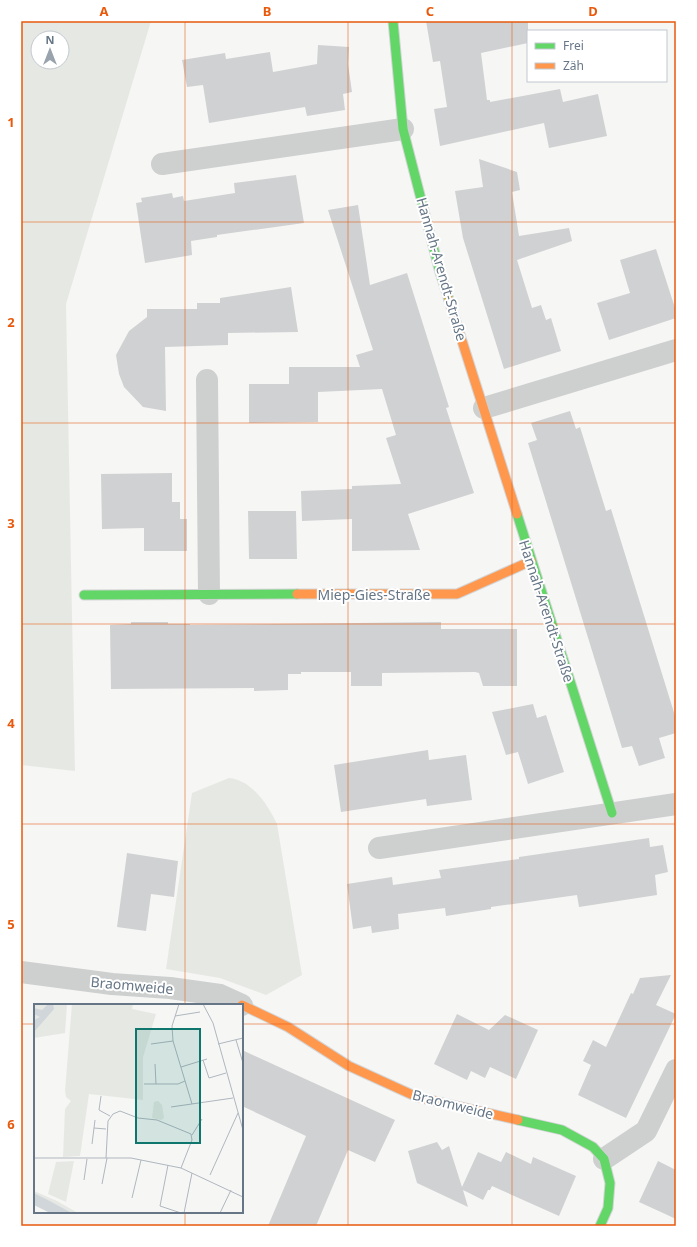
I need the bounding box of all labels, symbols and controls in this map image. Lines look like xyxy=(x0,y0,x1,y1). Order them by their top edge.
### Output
text: A xyxy=(100,2,109,20)
text: B xyxy=(263,2,271,20)
text: C xyxy=(426,2,434,20)
text: D xyxy=(588,2,598,20)
north arrow xyxy=(30,30,70,70)
legend xyxy=(527,30,667,82)
text: N xyxy=(46,32,54,47)
text: Frei xyxy=(563,37,584,54)
text: Zäh xyxy=(563,57,584,74)
text: 1 xyxy=(7,113,15,131)
street label: Hannah-Arendt-Straße xyxy=(412,195,472,343)
text: 2 xyxy=(7,313,15,331)
text: 3 xyxy=(7,514,15,532)
street label: Hannah-Arendt-Straße xyxy=(515,537,579,685)
street label: Miep-Gies-Straße xyxy=(317,585,431,604)
text: 4 xyxy=(7,714,15,732)
text: 5 xyxy=(7,915,15,933)
street label: Braomweide xyxy=(90,972,174,998)
inset map xyxy=(34,1004,243,1213)
street label: Braomweide xyxy=(410,1085,496,1123)
text: 6 xyxy=(7,1115,15,1133)

